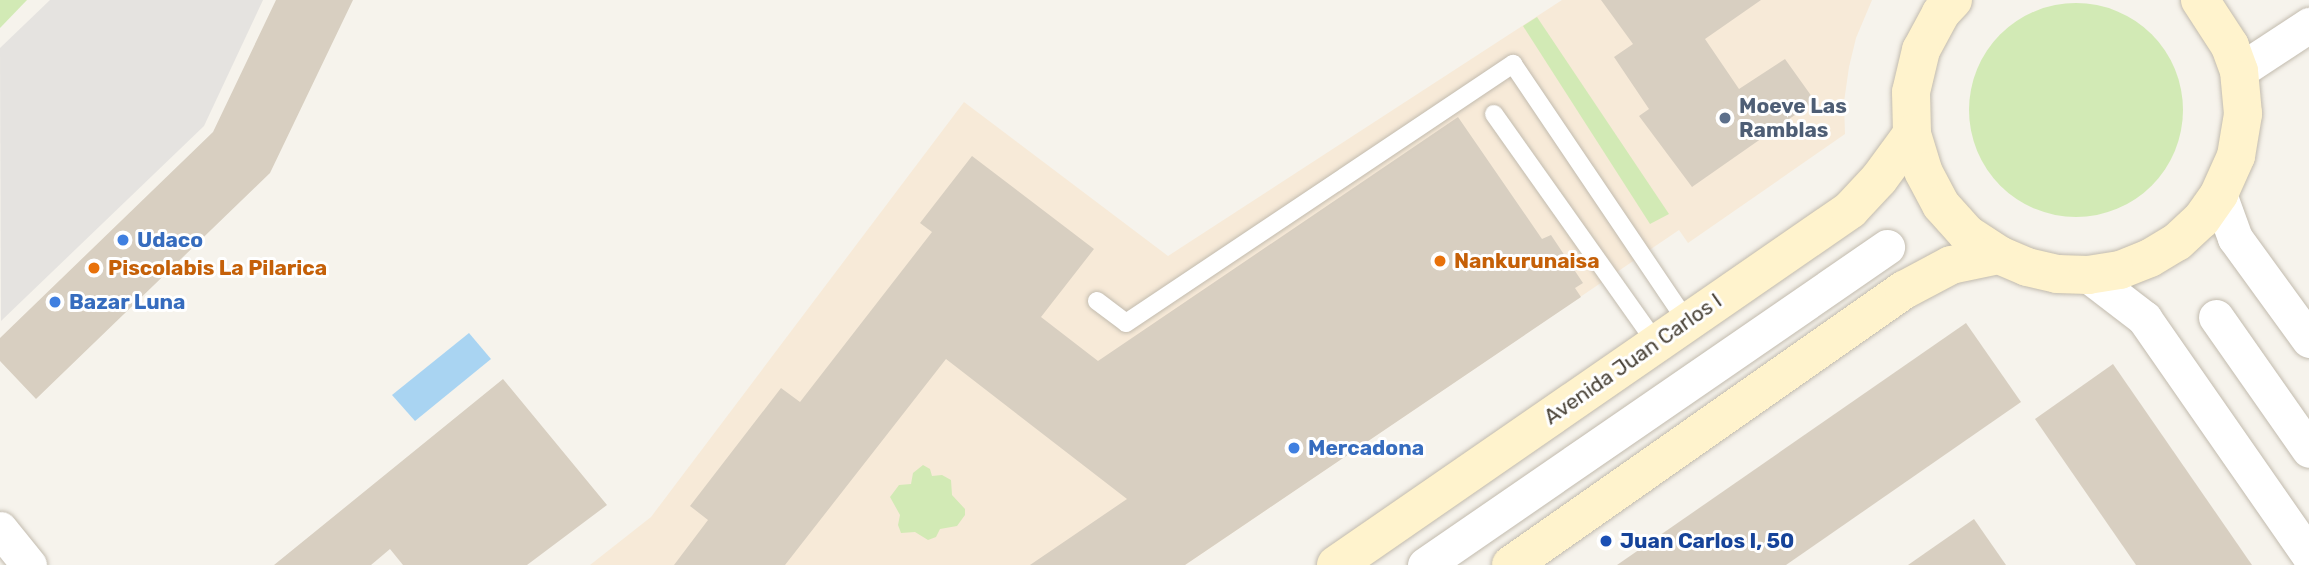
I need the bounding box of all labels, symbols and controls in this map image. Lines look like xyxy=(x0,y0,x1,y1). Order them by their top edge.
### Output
place label: Moeve Las Ramblas xyxy=(1739,93,1847,143)
marker: Moeve Las Ramblas xyxy=(1717,110,1733,126)
place label: Udaco xyxy=(137,227,203,253)
marker: Udaco xyxy=(115,232,131,248)
place label: Nankurunaisa xyxy=(1454,248,1600,274)
marker: Nankurunaisa xyxy=(1432,253,1448,269)
place label: Piscolabis La Pilarica xyxy=(108,255,327,281)
marker: Piscolabis La Pilarica xyxy=(86,260,102,276)
street label: Avenida Juan Carlos I xyxy=(1539,288,1727,430)
place label: Bazar Luna xyxy=(69,289,186,315)
marker: Bazar Luna xyxy=(47,294,63,310)
place label: Mercadona xyxy=(1308,435,1424,461)
marker: Mercadona xyxy=(1286,440,1302,456)
place label: Juan Carlos I, 50 xyxy=(1620,528,1794,554)
marker: Juan Carlos I, 50 xyxy=(1598,533,1614,549)

